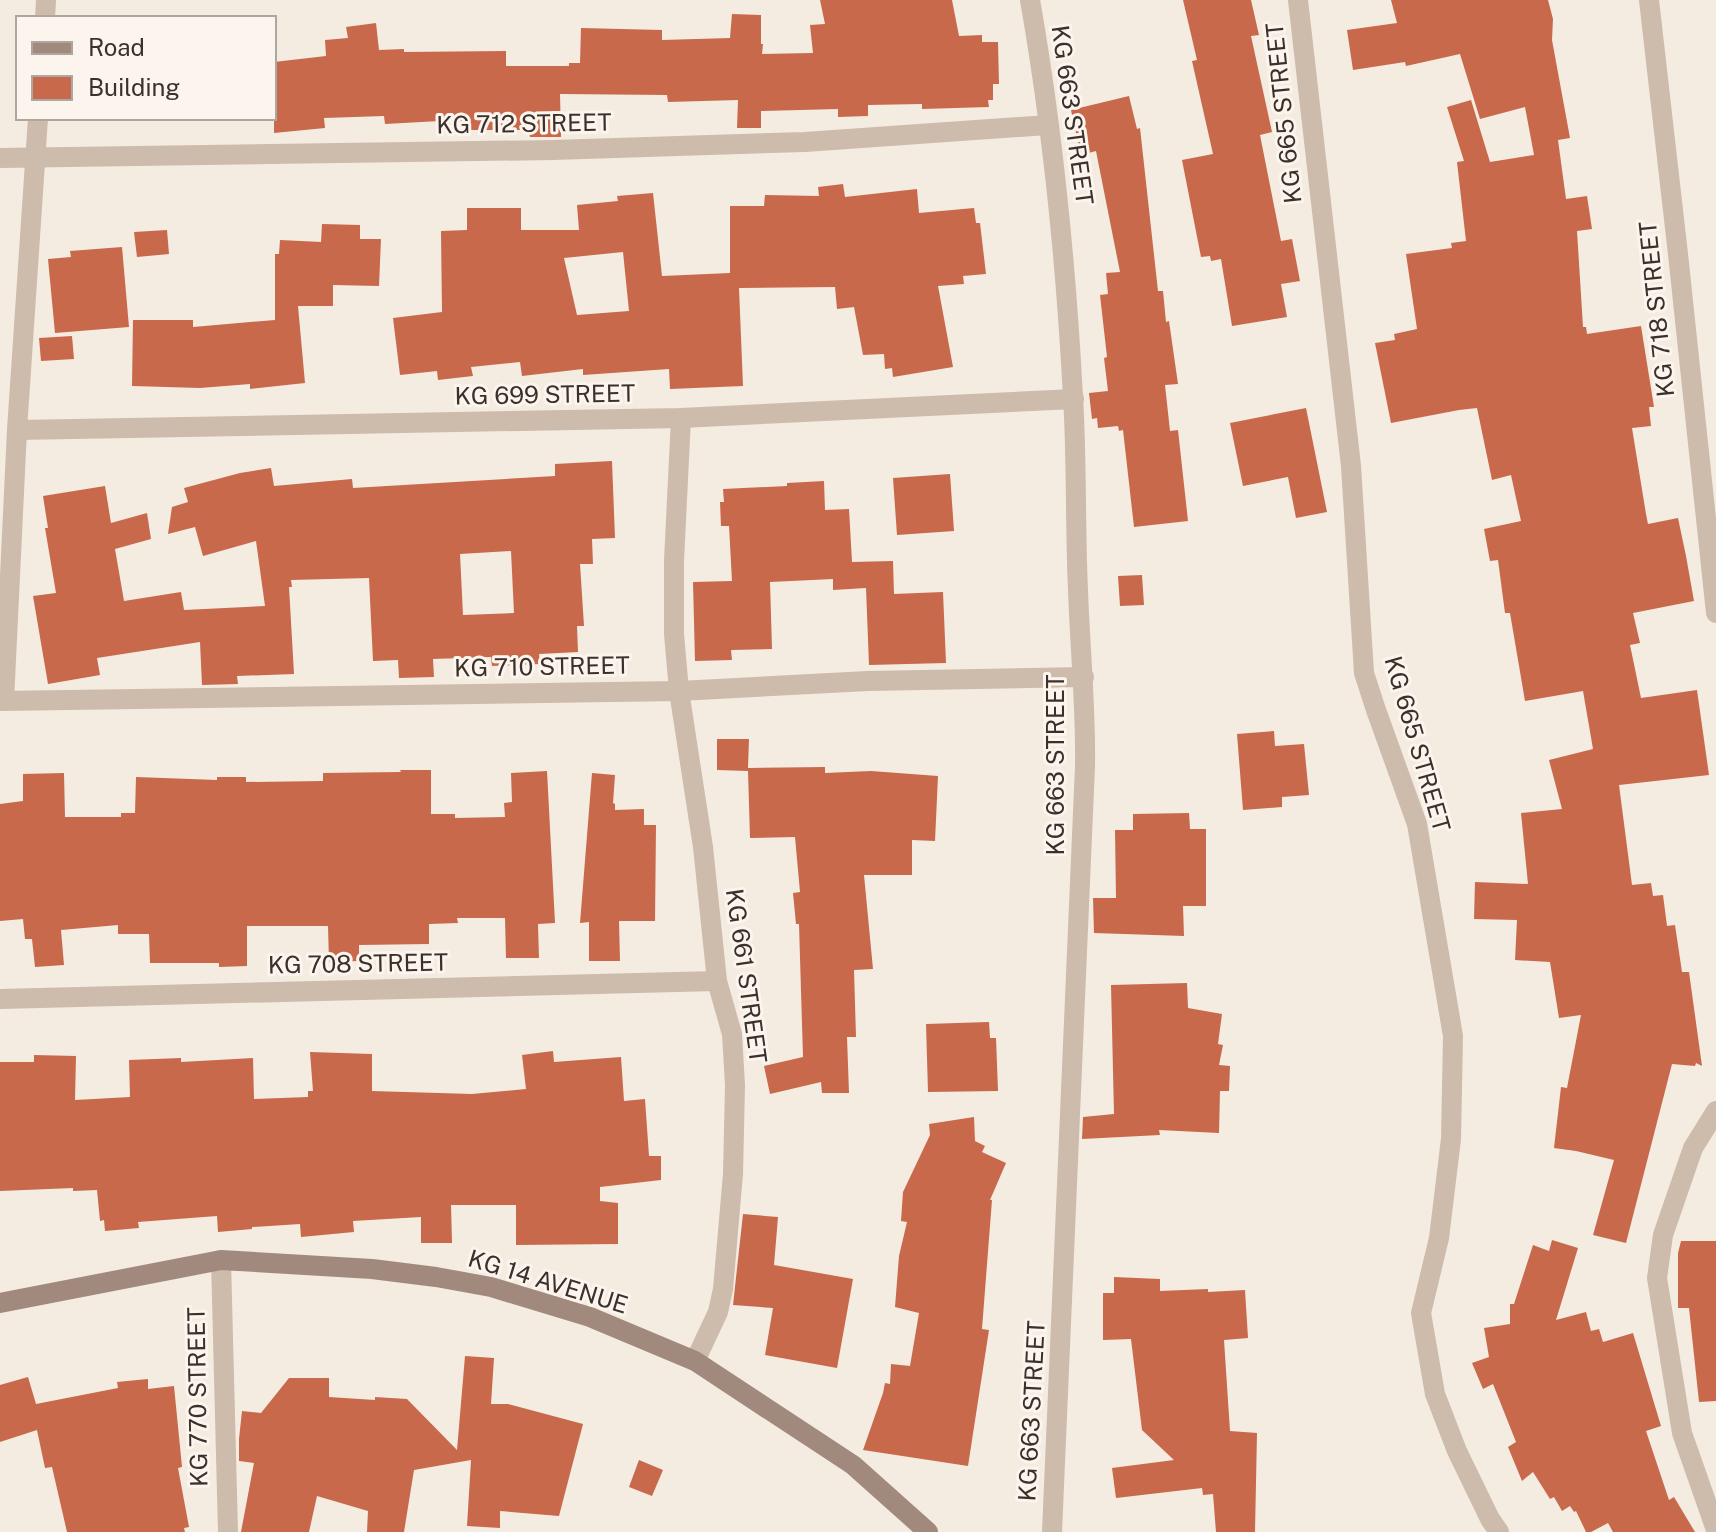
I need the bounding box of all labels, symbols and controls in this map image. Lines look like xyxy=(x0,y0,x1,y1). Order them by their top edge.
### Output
legend xyxy=(16,16,276,120)
street label: KG 665 STREET xyxy=(1260,21,1306,205)
street label: KG 663 STREET xyxy=(1047,23,1099,206)
text: Road xyxy=(88,33,145,61)
text: Building xyxy=(88,73,180,101)
street label: KG 712 STREET xyxy=(436,107,612,139)
street label: KG 718 STREET xyxy=(1633,220,1679,398)
street label: KG 699 STREET xyxy=(454,378,636,410)
street label: KG 710 STREET xyxy=(454,650,630,682)
street label: KG 665 STREET xyxy=(1379,653,1456,835)
street label: KG 663 STREET xyxy=(1041,674,1069,856)
street label: KG 661 STREET xyxy=(721,887,773,1065)
street label: KG 708 STREET xyxy=(268,947,448,979)
street label: KG 14 AVENUE xyxy=(465,1243,632,1319)
street label: KG 770 STREET xyxy=(181,1307,213,1487)
street label: KG 663 STREET xyxy=(1012,1320,1050,1502)

